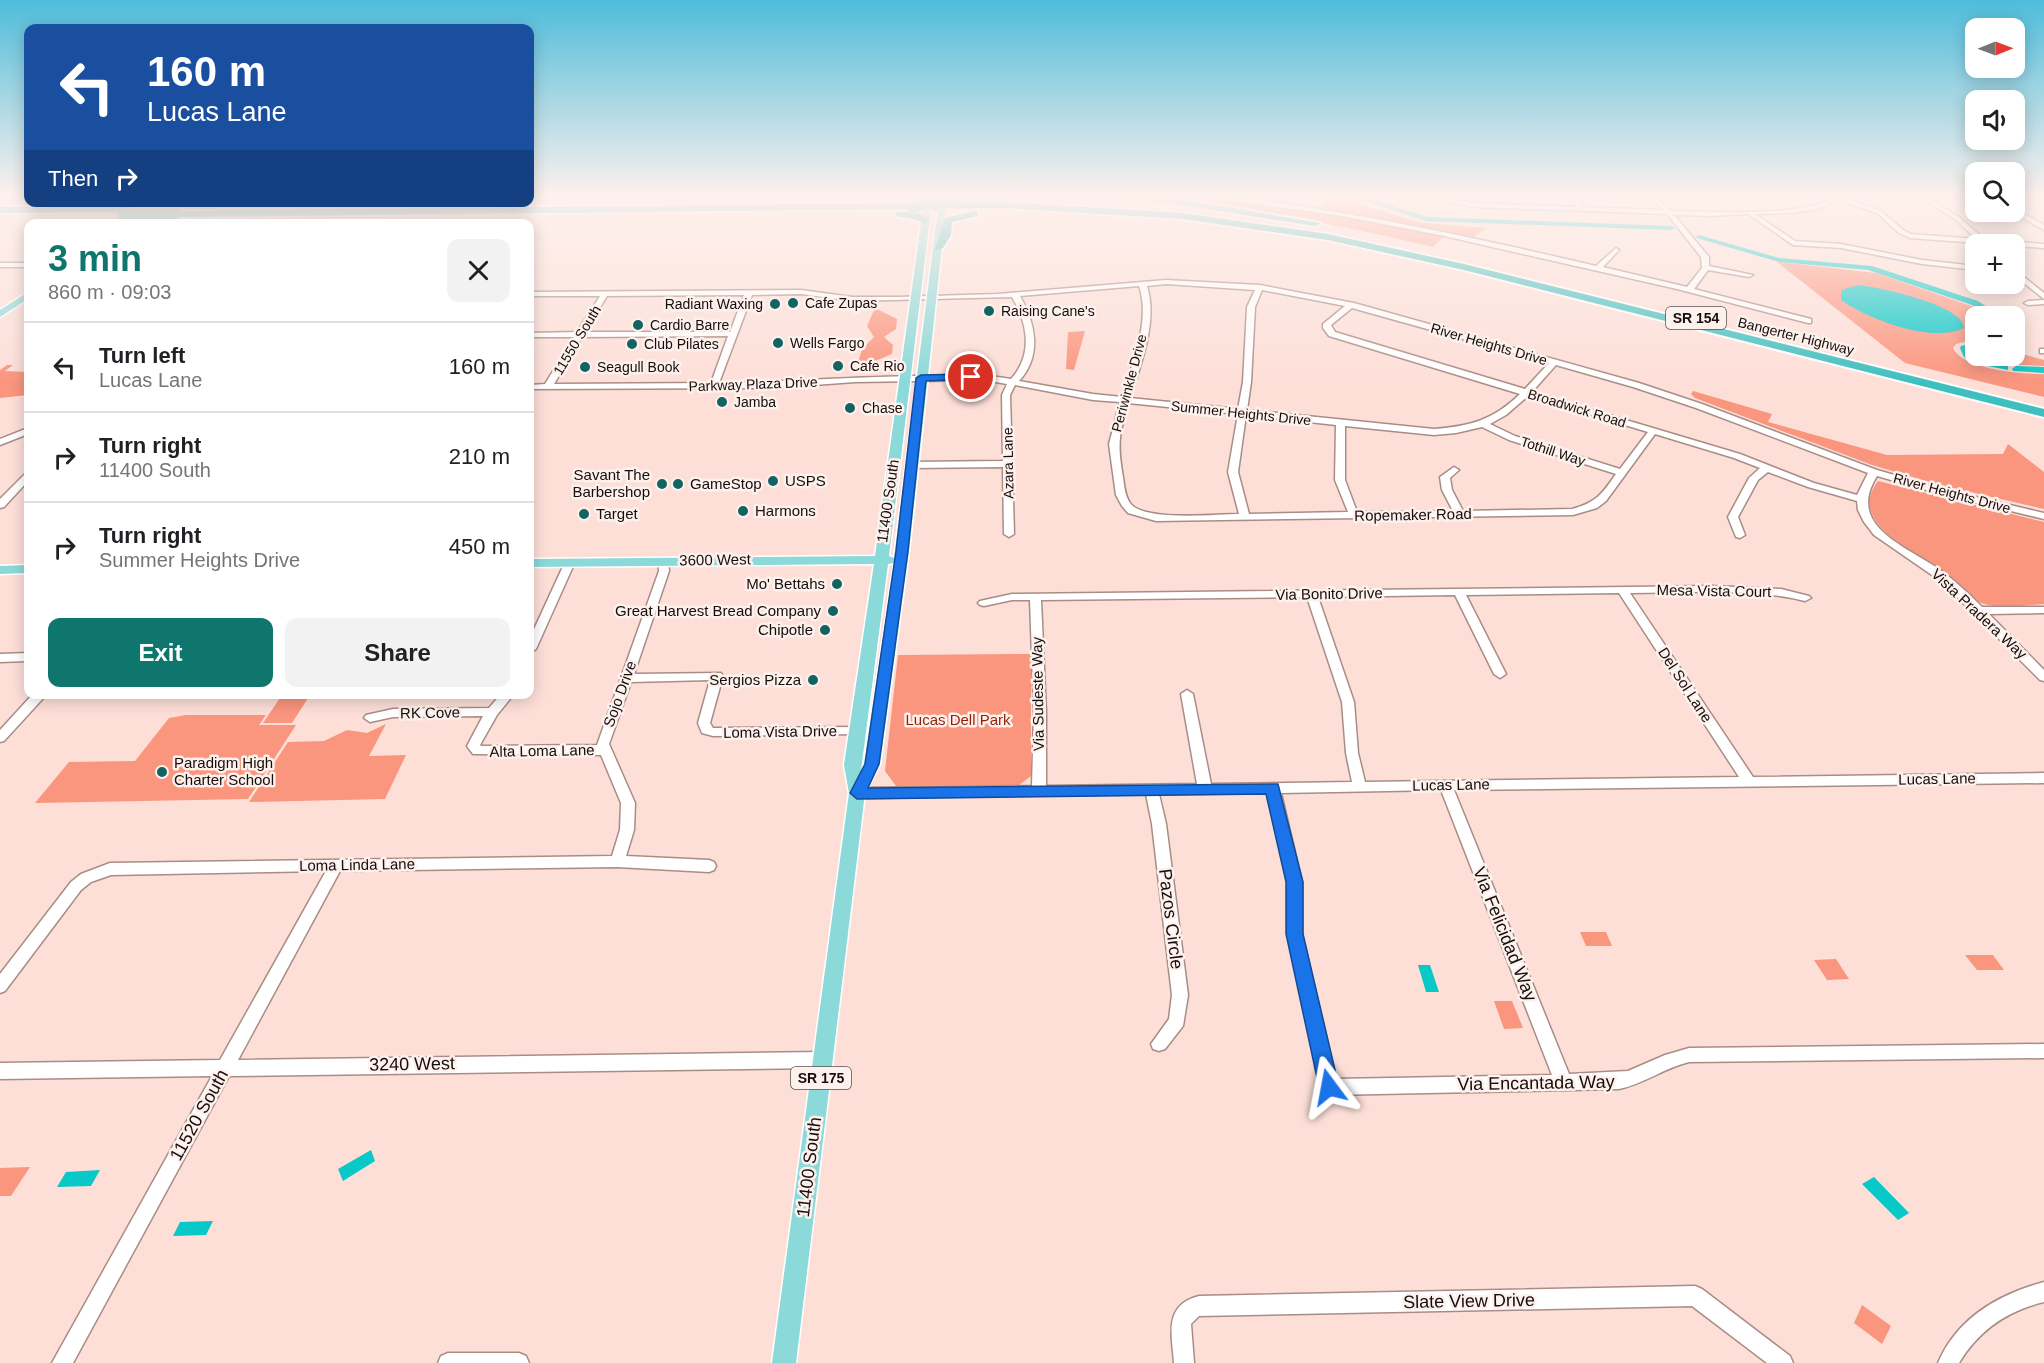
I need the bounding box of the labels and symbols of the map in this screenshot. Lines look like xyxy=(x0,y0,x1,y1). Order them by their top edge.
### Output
north arrow xyxy=(1965,18,2025,78)
place label: Cafe Zupas xyxy=(805,295,877,311)
place label: Radiant Waxing xyxy=(665,296,763,312)
marker: Cafe Zupas xyxy=(786,296,800,310)
marker: Radiant Waxing xyxy=(768,297,782,311)
street label: 11550 South xyxy=(550,302,604,378)
place label: Raising Cane's xyxy=(1001,303,1095,319)
marker: Raising Cane's xyxy=(982,304,996,318)
road number: SR 154 xyxy=(1666,307,1726,329)
street label: Bangerter Highway xyxy=(1736,314,1856,358)
place label: Cardio Barre xyxy=(650,317,730,333)
marker: Cardio Barre xyxy=(631,318,645,332)
street label: River Heights Drive xyxy=(1429,320,1549,368)
street label: Periwinkle Drive xyxy=(1108,332,1150,434)
place label: Wells Fargo xyxy=(790,335,865,351)
place label: Club Pilates xyxy=(644,336,719,352)
marker: Wells Fargo xyxy=(771,336,785,350)
marker: Club Pilates xyxy=(625,337,639,351)
pin xyxy=(945,351,996,402)
place label: Cafe Rio xyxy=(850,358,905,374)
place label: Seagull Book xyxy=(597,359,681,375)
marker: Cafe Rio xyxy=(831,359,845,373)
marker: Seagull Book xyxy=(578,360,592,374)
street label: Parkway Plaza Drive xyxy=(688,374,818,394)
street label: Broadwick Road xyxy=(1526,385,1628,431)
place label: Jamba xyxy=(734,394,776,410)
marker: Jamba xyxy=(715,395,729,409)
street label: Summer Heights Drive xyxy=(1170,398,1312,428)
place label: Chase xyxy=(862,400,903,416)
marker: Chase xyxy=(843,401,857,415)
street label: Azara Lane xyxy=(999,427,1017,499)
street label: Tothill Way xyxy=(1519,433,1587,469)
street label: 11400 South xyxy=(873,458,902,544)
place label: Savant The Barbershop xyxy=(572,466,650,500)
street label: River Heights Drive xyxy=(1892,470,2013,516)
place label: USPS xyxy=(785,472,826,489)
marker: USPS xyxy=(766,474,780,488)
place label: GameStop xyxy=(690,475,762,492)
marker: Savant The Barbershop xyxy=(655,477,669,491)
marker: GameStop xyxy=(671,477,685,491)
place label: Harmons xyxy=(755,502,816,519)
marker: Harmons xyxy=(736,504,750,518)
place label: Target xyxy=(596,505,639,522)
street label: Ropemaker Road xyxy=(1354,505,1472,524)
marker: Target xyxy=(577,507,591,521)
street label: 3600 West xyxy=(679,550,752,569)
street label: Vista Pradera Way xyxy=(1928,565,2031,663)
place label: Mo' Bettahs xyxy=(746,575,825,592)
marker: Mo' Bettahs xyxy=(830,577,844,591)
street label: Mesa Vista Court xyxy=(1656,581,1772,600)
street label: Via Bonito Drive xyxy=(1275,584,1383,603)
place label: Great Harvest Bread Company xyxy=(615,602,821,619)
marker: Great Harvest Bread Company xyxy=(826,604,840,618)
place label: Chipotle xyxy=(758,621,813,638)
marker: Chipotle xyxy=(818,623,832,637)
street label: Via Sudeste Way xyxy=(1028,636,1047,751)
street label: Del Sol Lane xyxy=(1655,644,1716,725)
street label: Sojo Drive xyxy=(600,658,639,729)
place label: Sergios Pizza xyxy=(709,671,802,688)
marker: Sergios Pizza xyxy=(806,673,820,687)
street label: RK Cove xyxy=(400,703,460,722)
park label: Lucas Dell Park xyxy=(905,711,1011,728)
street label: Loma Vista Drive xyxy=(723,722,837,741)
street label: Alta Loma Lane xyxy=(489,741,595,760)
place label: Paradigm High Charter School xyxy=(174,754,274,788)
marker: Paradigm High Charter School xyxy=(155,765,169,779)
street label: Lucas Lane xyxy=(1898,769,1976,788)
street label: Lucas Lane xyxy=(1412,775,1490,794)
street label: Loma Linda Lane xyxy=(299,855,415,874)
street label: Via Felicidad Way xyxy=(1469,864,1541,1004)
street label: Pazos Circle xyxy=(1155,868,1187,970)
street label: 3240 West xyxy=(369,1053,455,1075)
position arrow xyxy=(1297,1055,1361,1119)
street label: 11520 South xyxy=(166,1066,232,1164)
road number: SR 175 xyxy=(791,1067,851,1089)
street label: Via Encantada Way xyxy=(1457,1072,1615,1094)
street label: 11400 South xyxy=(793,1116,825,1218)
street label: Slate View Drive xyxy=(1403,1290,1535,1312)

